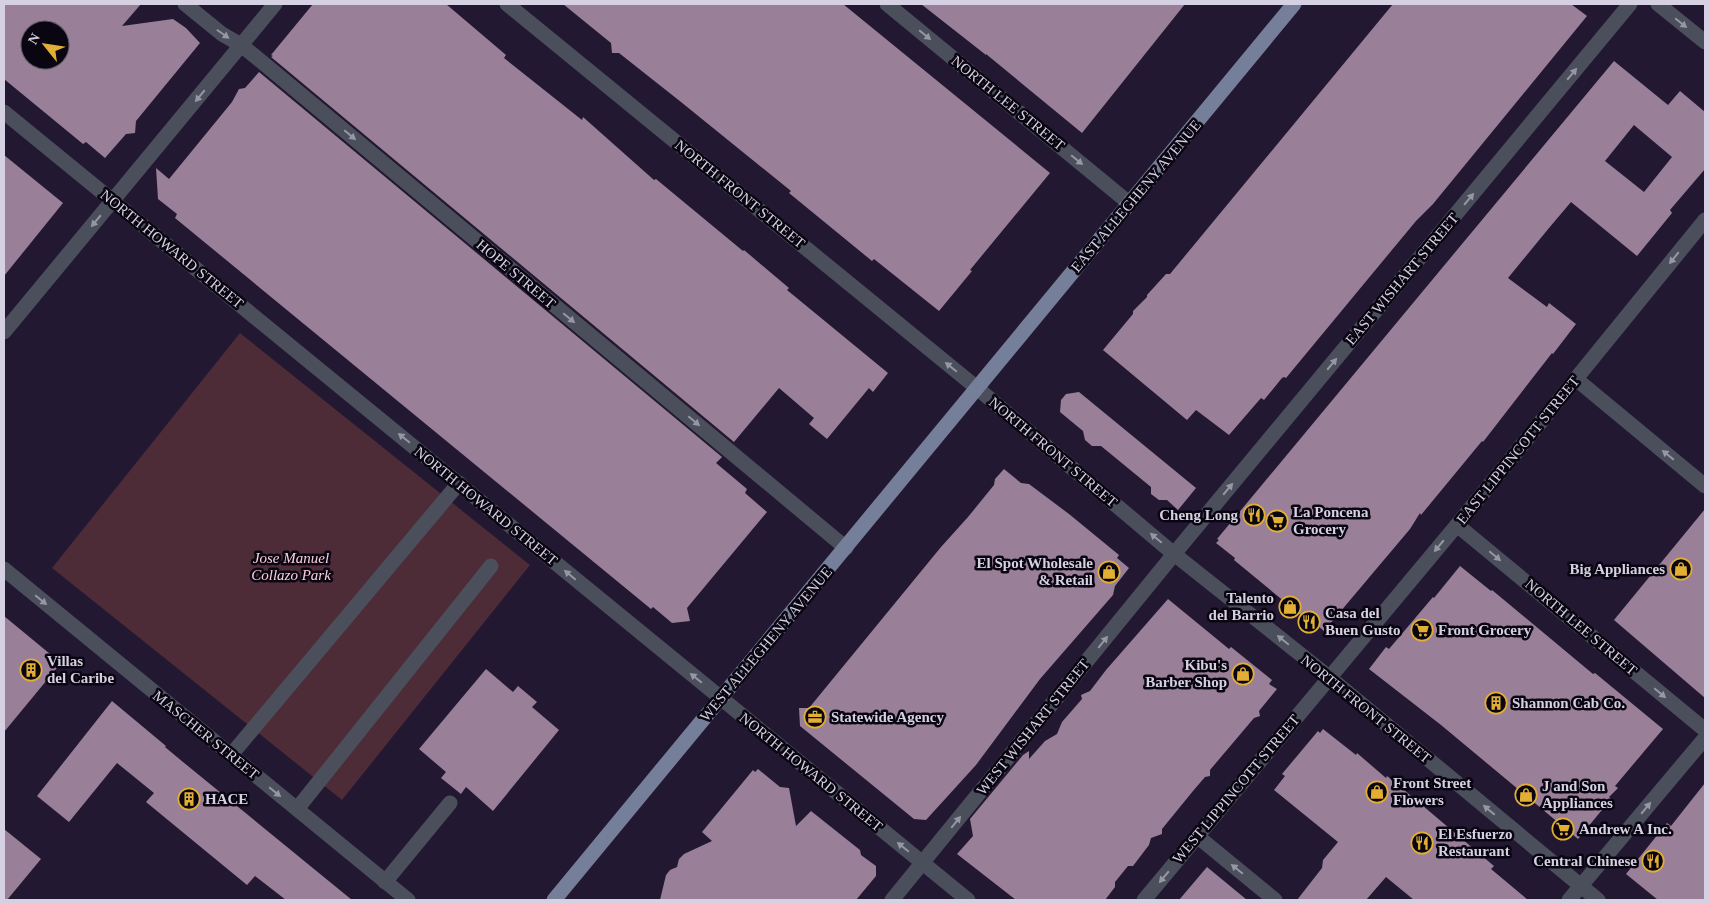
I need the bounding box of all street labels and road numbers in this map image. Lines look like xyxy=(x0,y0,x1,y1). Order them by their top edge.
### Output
street label: NORTH LEE STREET xyxy=(948,52,1068,154)
street label: EAST ALLEGHENY AVENUE xyxy=(1068,117,1204,275)
street label: NORTH FRONT STREET xyxy=(672,137,808,251)
street label: NORTH HOWARD STREET xyxy=(97,186,247,312)
street label: EAST WISHART STREET xyxy=(1342,210,1462,348)
street label: HOPE STREET xyxy=(473,236,559,312)
street label: EAST LIPPINCOTT STREET xyxy=(1453,373,1583,527)
street label: NORTH FRONT STREET xyxy=(986,394,1120,510)
street label: NORTH HOWARD STREET xyxy=(411,443,561,569)
street label: WEST ALLEGHENY AVENUE xyxy=(697,564,835,724)
street label: NORTH LEE STREET xyxy=(1522,576,1640,678)
street label: NORTH FRONT STREET xyxy=(1298,652,1434,766)
street label: WEST WISHART STREET xyxy=(973,656,1093,798)
street label: MASCHER STREET xyxy=(150,687,262,783)
street label: NORTH HOWARD STREET xyxy=(736,709,886,835)
street label: WEST LIPPINCOTT STREET xyxy=(1169,712,1303,866)

